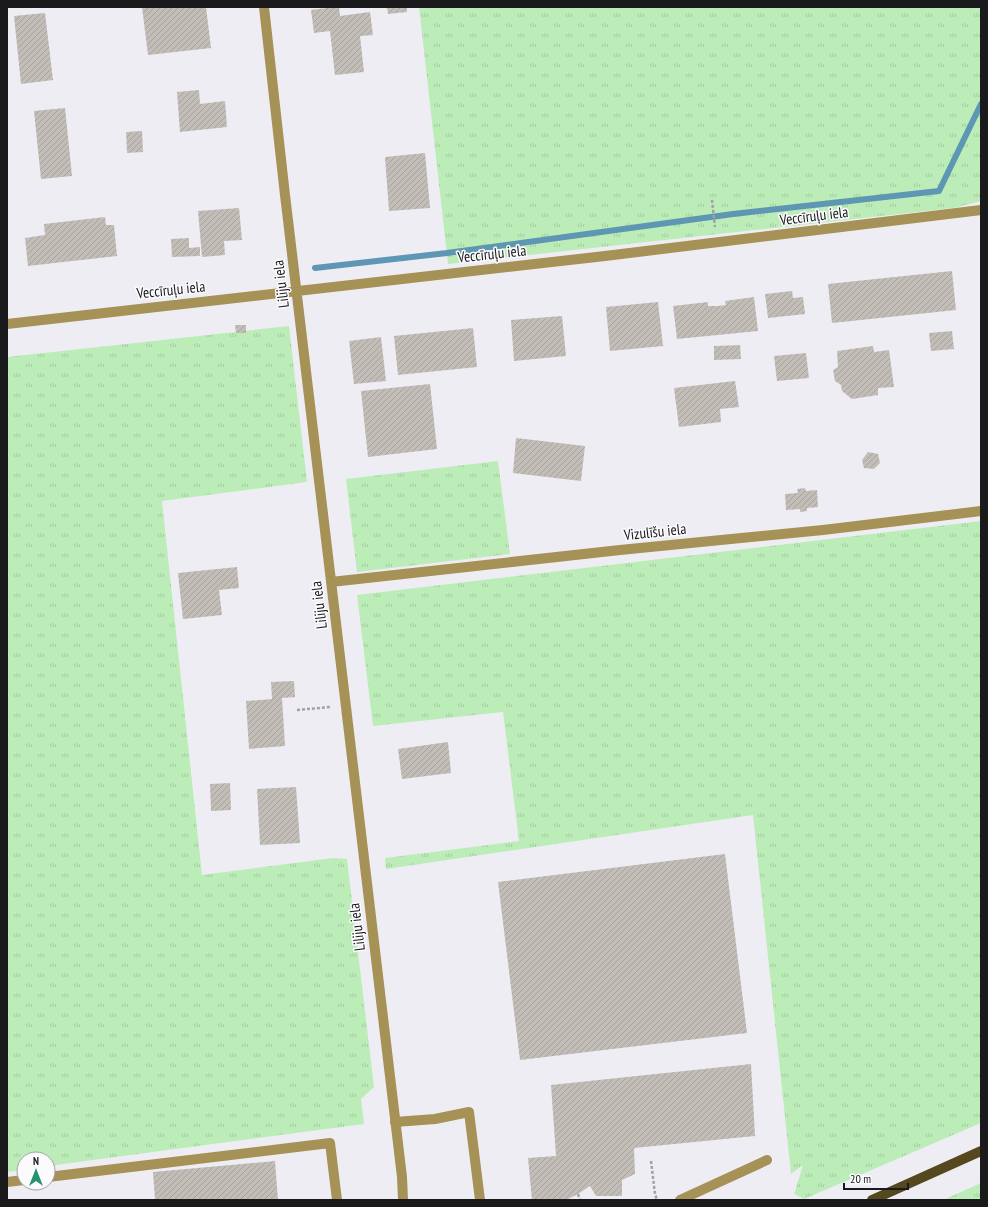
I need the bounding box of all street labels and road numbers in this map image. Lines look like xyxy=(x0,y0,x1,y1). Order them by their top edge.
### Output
street label: Veccīruļu iela xyxy=(778,202,849,229)
street label: Veccīruļu iela xyxy=(456,240,527,267)
street label: Liliju iela xyxy=(268,259,293,309)
street label: Veccīruļu iela xyxy=(135,276,206,303)
street label: Vizulīšu iela xyxy=(622,519,687,544)
street label: Liliju iela xyxy=(306,580,331,630)
street label: Liliju iela xyxy=(344,902,369,952)

